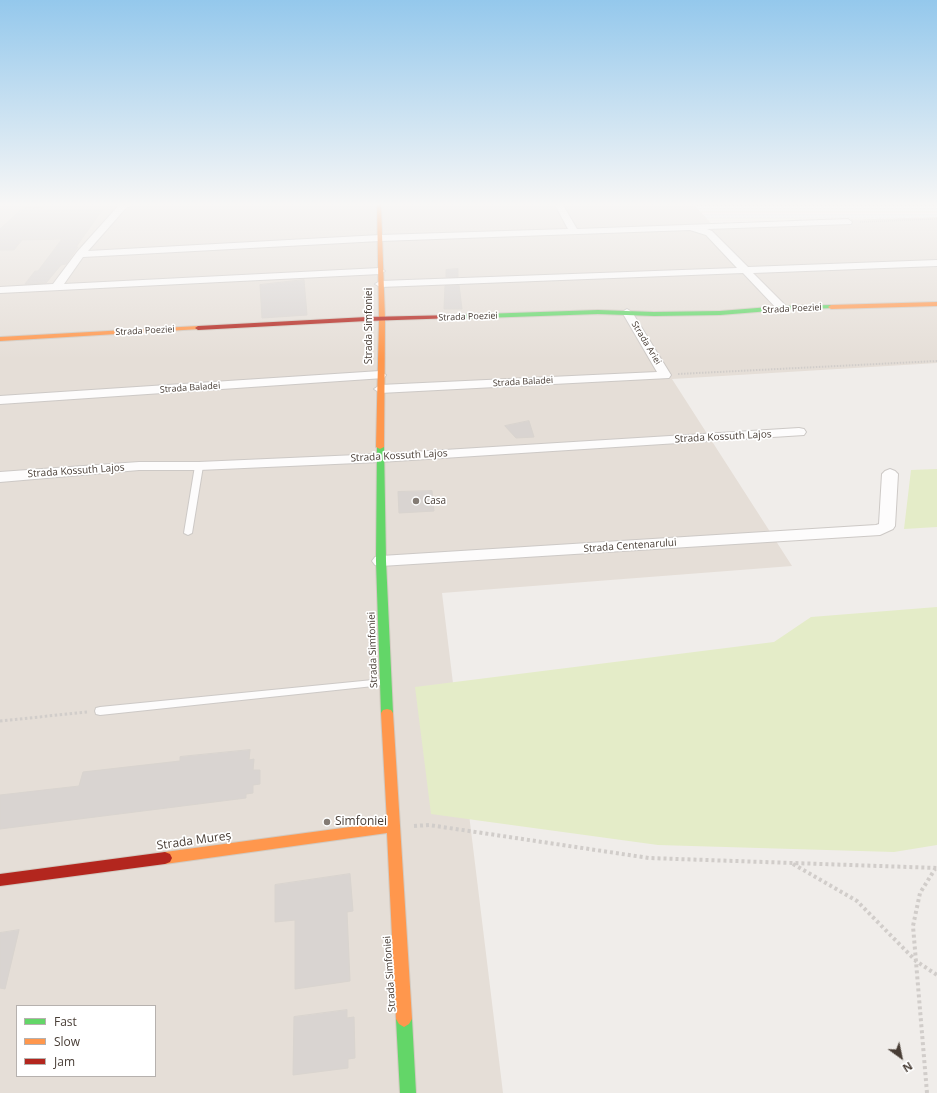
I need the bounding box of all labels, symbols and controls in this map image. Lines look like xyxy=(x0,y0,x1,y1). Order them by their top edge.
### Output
street label: Strada Simfoniei xyxy=(363,288,375,364)
street label: Strada Poeziei xyxy=(762,302,822,316)
street label: Strada Poeziei xyxy=(438,311,498,323)
street label: Strada Ariei xyxy=(629,319,663,367)
street label: Strada Poeziei xyxy=(115,324,175,338)
street label: Strada Baladei xyxy=(492,375,554,389)
street label: Strada Baladei xyxy=(159,380,221,396)
street label: Strada Kossuth Lajos xyxy=(674,428,772,446)
street label: Strada Kossuth Lajos xyxy=(350,447,448,465)
street label: Strada Kossuth Lajos xyxy=(27,462,125,480)
place label: Casa xyxy=(424,495,446,507)
marker: Casa xyxy=(411,496,421,506)
street label: Strada Centenarului xyxy=(583,537,677,555)
street label: Strada Simfoniei xyxy=(366,612,380,688)
place label: Simfoniei xyxy=(335,815,387,829)
marker: Simfoniei xyxy=(322,817,332,827)
street label: Strada Mureș xyxy=(156,829,232,853)
street label: Strada Simfoniei xyxy=(381,935,399,1013)
legend xyxy=(16,1005,156,1077)
text: Fast xyxy=(54,1013,77,1030)
text: Slow xyxy=(54,1033,80,1050)
north arrow xyxy=(881,1037,921,1077)
text: Jam xyxy=(54,1053,75,1070)
text: N xyxy=(900,1059,916,1076)

